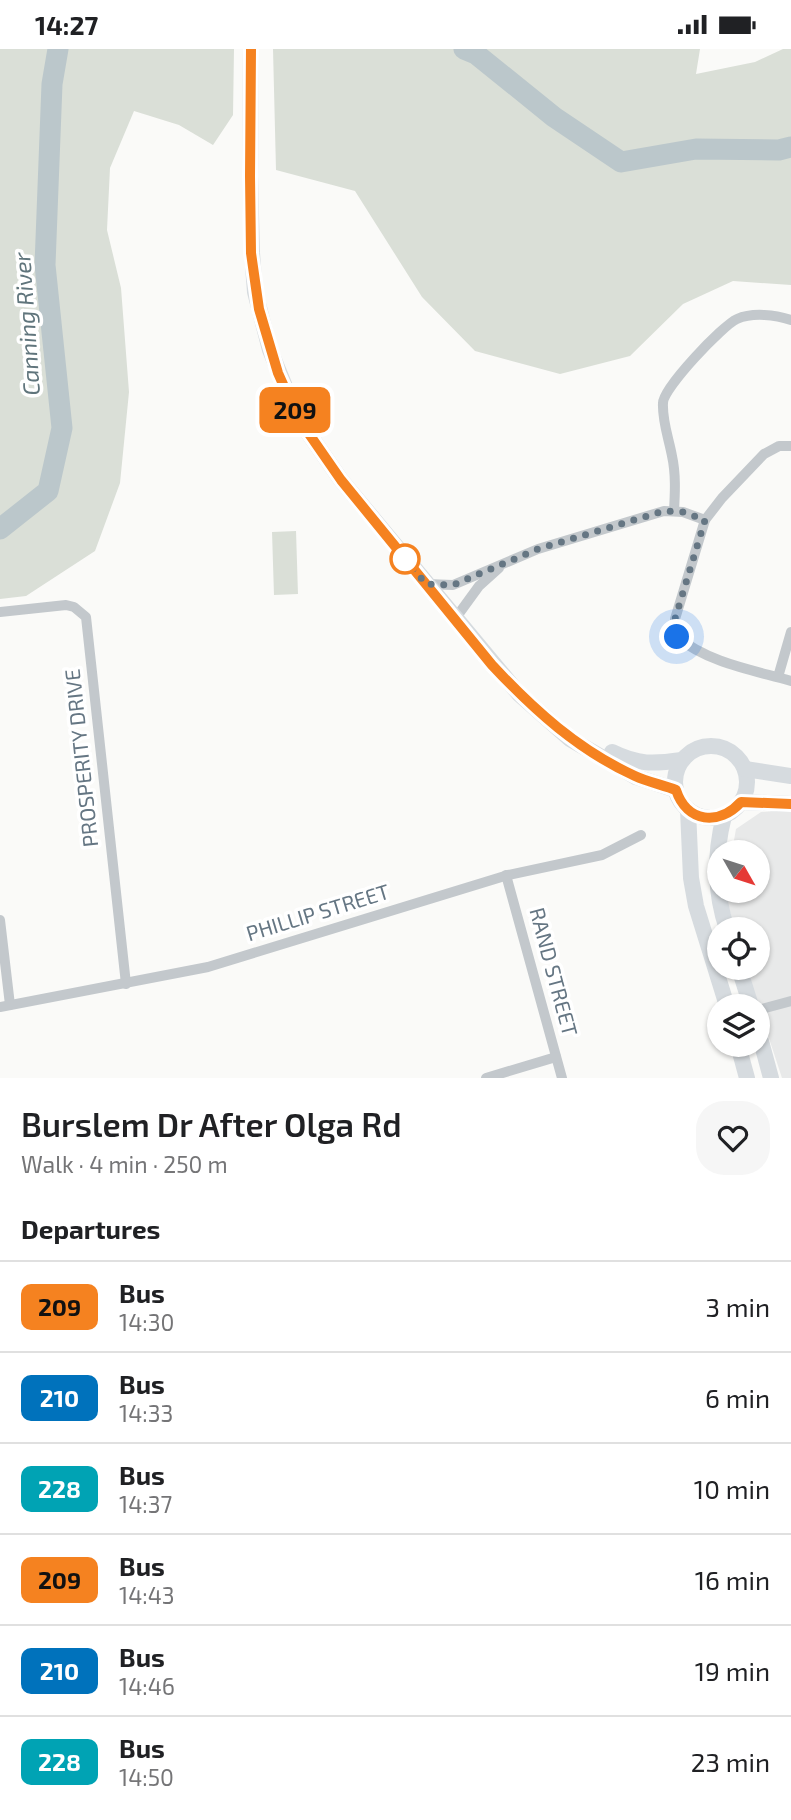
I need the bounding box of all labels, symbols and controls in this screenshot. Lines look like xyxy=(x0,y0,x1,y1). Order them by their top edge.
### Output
text: 14:27 xyxy=(35,9,98,40)
water label: Canning River xyxy=(7,251,45,397)
line badge: 209 xyxy=(255,387,335,433)
text: 209 xyxy=(273,395,317,424)
unlabelled marker xyxy=(390,544,420,574)
your location xyxy=(659,619,694,654)
street label: PROSPERITY DRIVE xyxy=(59,668,102,848)
north arrow xyxy=(707,840,770,903)
map controls xyxy=(707,840,770,1057)
street label: PHILLIP STREET xyxy=(243,878,392,945)
street label: RAND STREET xyxy=(525,905,584,1039)
button: locate xyxy=(707,917,770,980)
button: layers xyxy=(707,994,770,1057)
button: heart xyxy=(696,1101,770,1175)
text: Burslem Dr After Olga Rd xyxy=(21,1104,402,1144)
text: Walk · 4 min · 250 m xyxy=(21,1150,228,1178)
text: Departures xyxy=(21,1213,160,1244)
text: Bus xyxy=(119,1277,165,1308)
text: 3 min xyxy=(705,1291,770,1322)
text: 209 xyxy=(38,1292,81,1321)
text: 14:30 xyxy=(119,1308,174,1336)
text: Bus xyxy=(119,1368,165,1399)
text: 6 min xyxy=(705,1382,770,1413)
text: 210 xyxy=(40,1383,79,1412)
text: 14:33 xyxy=(119,1399,173,1427)
text: Bus xyxy=(119,1459,165,1490)
text: 10 min xyxy=(694,1473,770,1504)
text: 228 xyxy=(38,1474,81,1503)
text: 14:37 xyxy=(119,1490,172,1518)
text: Bus xyxy=(119,1550,165,1581)
text: 16 min xyxy=(695,1564,770,1595)
text: 209 xyxy=(38,1565,81,1594)
text: 14:43 xyxy=(119,1581,175,1609)
text: Bus xyxy=(119,1641,165,1672)
text: 19 min xyxy=(695,1655,770,1686)
text: 210 xyxy=(40,1656,79,1685)
text: 14:46 xyxy=(119,1672,175,1700)
text: Bus xyxy=(119,1732,165,1763)
text: 23 min xyxy=(691,1746,770,1777)
text: 228 xyxy=(38,1747,81,1776)
text: 14:50 xyxy=(119,1763,174,1791)

